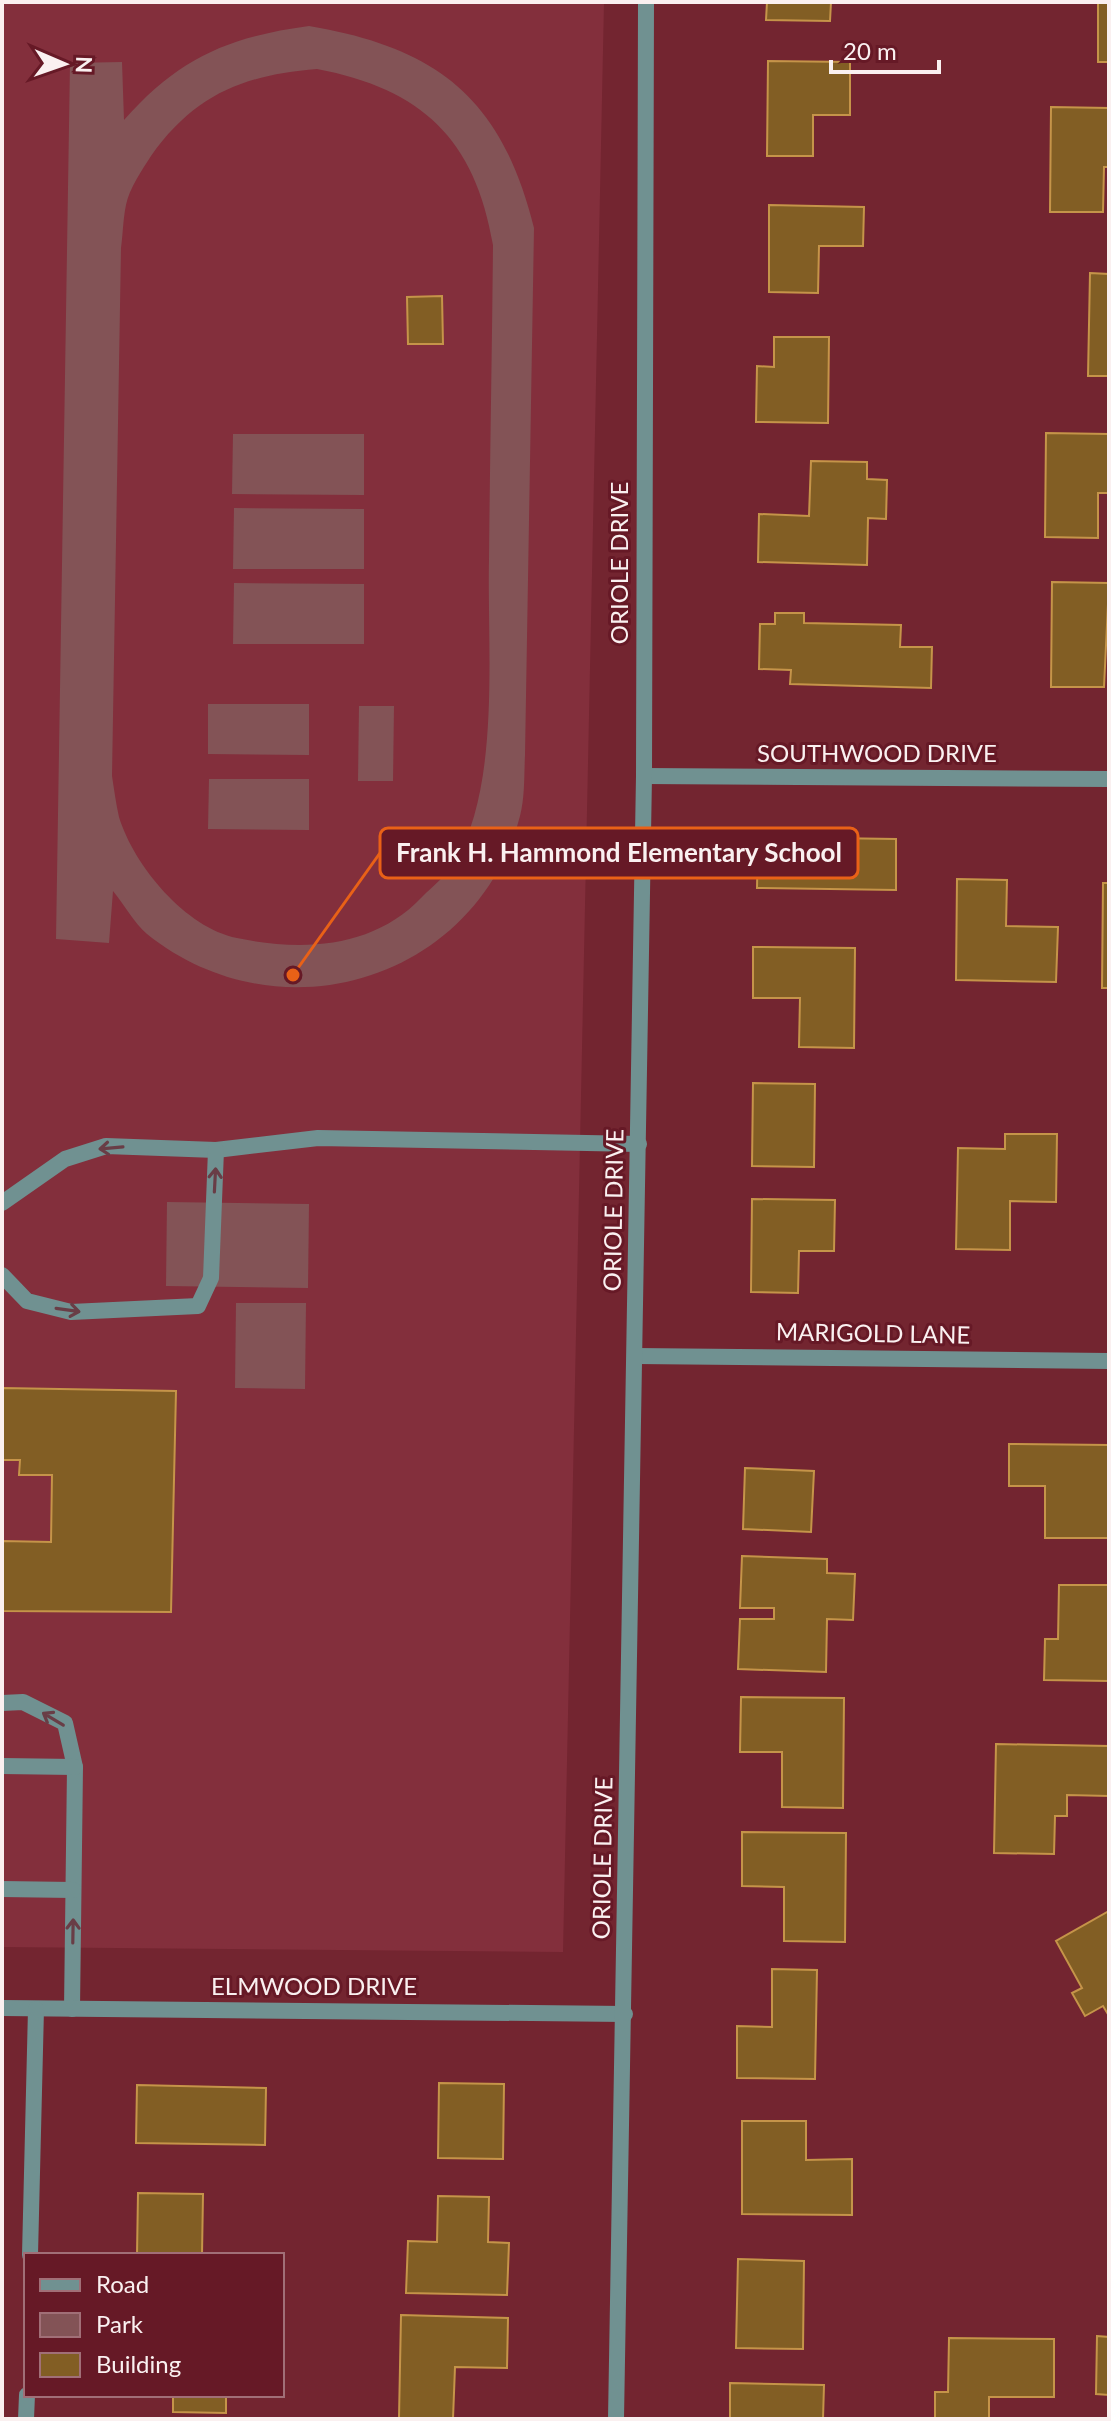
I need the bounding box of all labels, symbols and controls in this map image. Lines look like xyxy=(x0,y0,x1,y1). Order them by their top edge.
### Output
north arrow xyxy=(24,24,104,104)
scale bar xyxy=(831,24,939,74)
text: 20 m xyxy=(843,36,897,65)
text: N xyxy=(71,56,98,74)
street label: ORIOLE DRIVE xyxy=(604,482,633,644)
street label: SOUTHWOOD DRIVE xyxy=(757,738,997,767)
callout: Frank H. Hammond Elementary School xyxy=(380,828,858,878)
text: Frank H. Hammond Elementary School xyxy=(396,836,842,868)
street label: ORIOLE DRIVE xyxy=(597,1128,628,1292)
one-way arrow xyxy=(98,1141,124,1156)
one-way arrow xyxy=(208,1167,223,1194)
one-way arrow xyxy=(55,1303,80,1318)
street label: MARIGOLD LANE xyxy=(776,1316,971,1349)
one-way arrow xyxy=(43,1711,65,1727)
street label: ORIOLE DRIVE xyxy=(586,1776,617,1940)
one-way arrow xyxy=(65,1918,81,1945)
street label: ELMWOOD DRIVE xyxy=(211,1971,417,2000)
legend xyxy=(24,2253,284,2397)
text: Road xyxy=(96,2269,149,2298)
text: Park xyxy=(96,2309,144,2338)
text: Building xyxy=(96,2349,181,2378)

